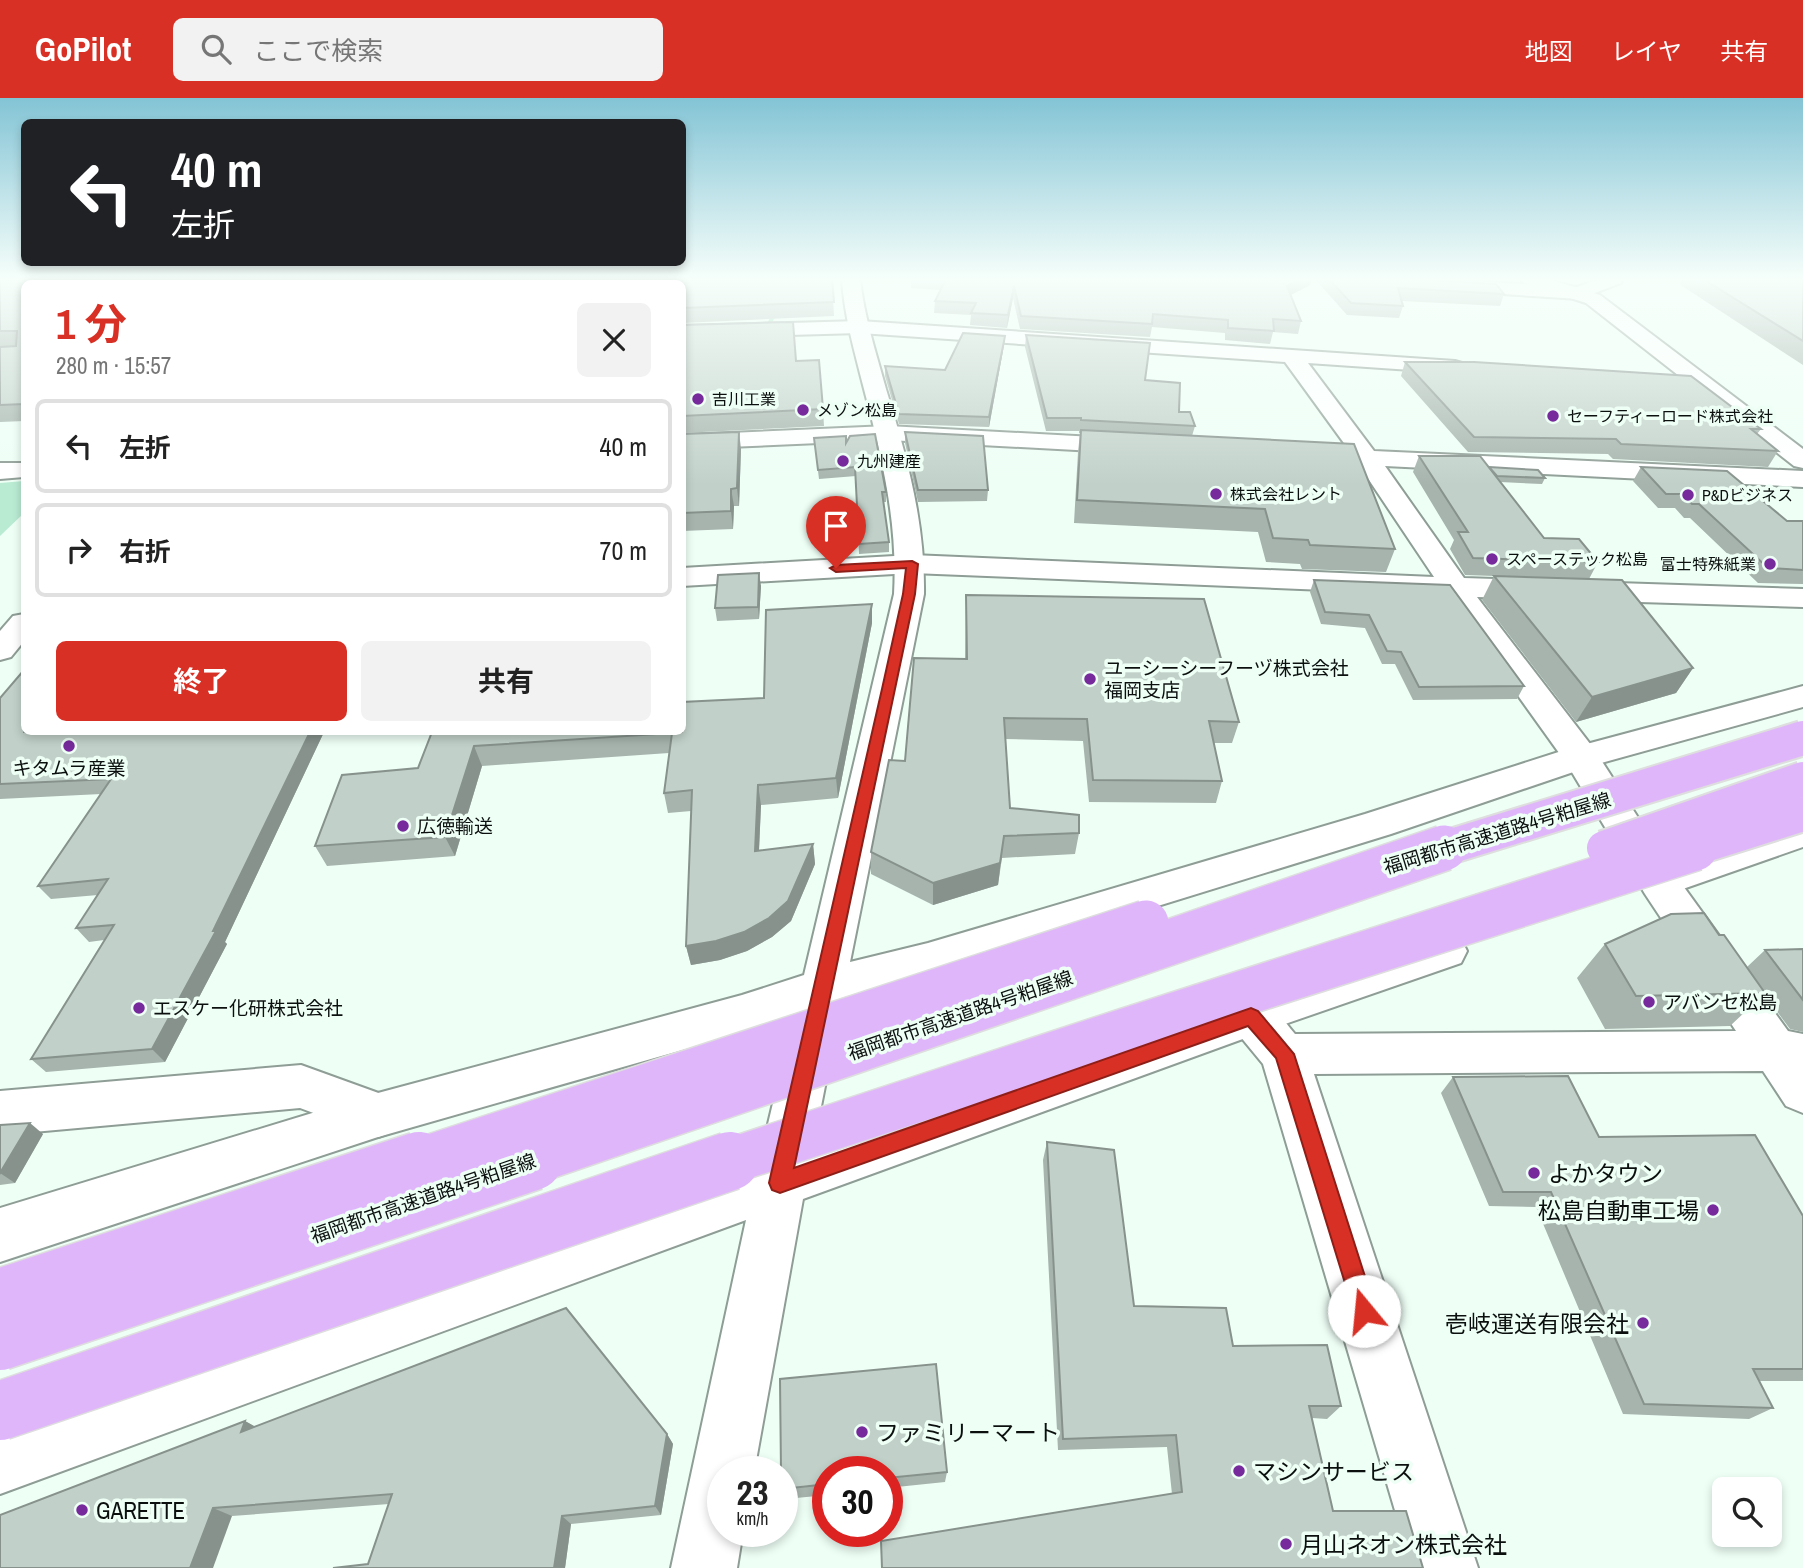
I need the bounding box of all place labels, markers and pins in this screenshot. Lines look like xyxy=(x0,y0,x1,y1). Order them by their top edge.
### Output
place label: 吉川工業 xyxy=(712,388,776,410)
marker: 吉川工業 xyxy=(690,391,706,407)
place label: メゾン松島 xyxy=(817,399,897,421)
marker: メゾン松島 xyxy=(795,402,811,418)
place label: セーフティーロード株式会社 xyxy=(1567,405,1773,427)
marker: セーフティーロード株式会社 xyxy=(1545,408,1561,424)
place label: 九州建産 xyxy=(857,450,921,472)
marker: 九州建産 xyxy=(835,453,851,469)
place label: 株式会社レント xyxy=(1230,483,1342,505)
place label: P&Dビジネス xyxy=(1702,484,1793,506)
marker: 株式会社レント xyxy=(1208,486,1224,502)
marker: P&Dビジネス xyxy=(1680,487,1696,503)
pin xyxy=(806,496,866,568)
place label: スペーステック松島 xyxy=(1506,548,1648,570)
marker: スペーステック松島 xyxy=(1484,551,1500,567)
place label: 富士特殊紙業 xyxy=(1660,553,1756,575)
marker: 富士特殊紙業 xyxy=(1762,556,1778,572)
place label: ユーシーシーフーヅ株式会社 福岡支店 xyxy=(1104,655,1349,703)
marker: ユーシーシーフーヅ株式会社 福岡支店 xyxy=(1082,671,1098,687)
marker: キタムラ産業 xyxy=(61,738,77,754)
place label: キタムラ産業 xyxy=(12,755,126,781)
place label: 広徳輸送 xyxy=(417,813,493,839)
marker: 広徳輸送 xyxy=(395,818,411,834)
place label: アバンセ松島 xyxy=(1663,989,1777,1015)
marker: アバンセ松島 xyxy=(1641,994,1657,1010)
place label: エスケー化研株式会社 xyxy=(153,995,343,1021)
marker: エスケー化研株式会社 xyxy=(131,1000,147,1016)
place label: よかタウン xyxy=(1548,1158,1663,1189)
marker: よかタウン xyxy=(1526,1165,1542,1181)
place label: 松島自動車工場 xyxy=(1538,1195,1699,1226)
marker: 松島自動車工場 xyxy=(1705,1202,1721,1218)
place label: 壱岐運送有限会社 xyxy=(1445,1308,1629,1339)
marker: 壱岐運送有限会社 xyxy=(1635,1315,1651,1331)
place label: ファミリーマート xyxy=(876,1417,1060,1448)
marker: ファミリーマート xyxy=(854,1424,870,1440)
place label: マシンサービス xyxy=(1253,1456,1414,1487)
marker: マシンサービス xyxy=(1231,1463,1247,1479)
place label: GARETTE xyxy=(96,1495,185,1526)
marker: GARETTE xyxy=(74,1502,90,1518)
place label: 月山ネオン株式会社 xyxy=(1300,1529,1507,1560)
marker: 月山ネオン株式会社 xyxy=(1278,1536,1294,1552)

